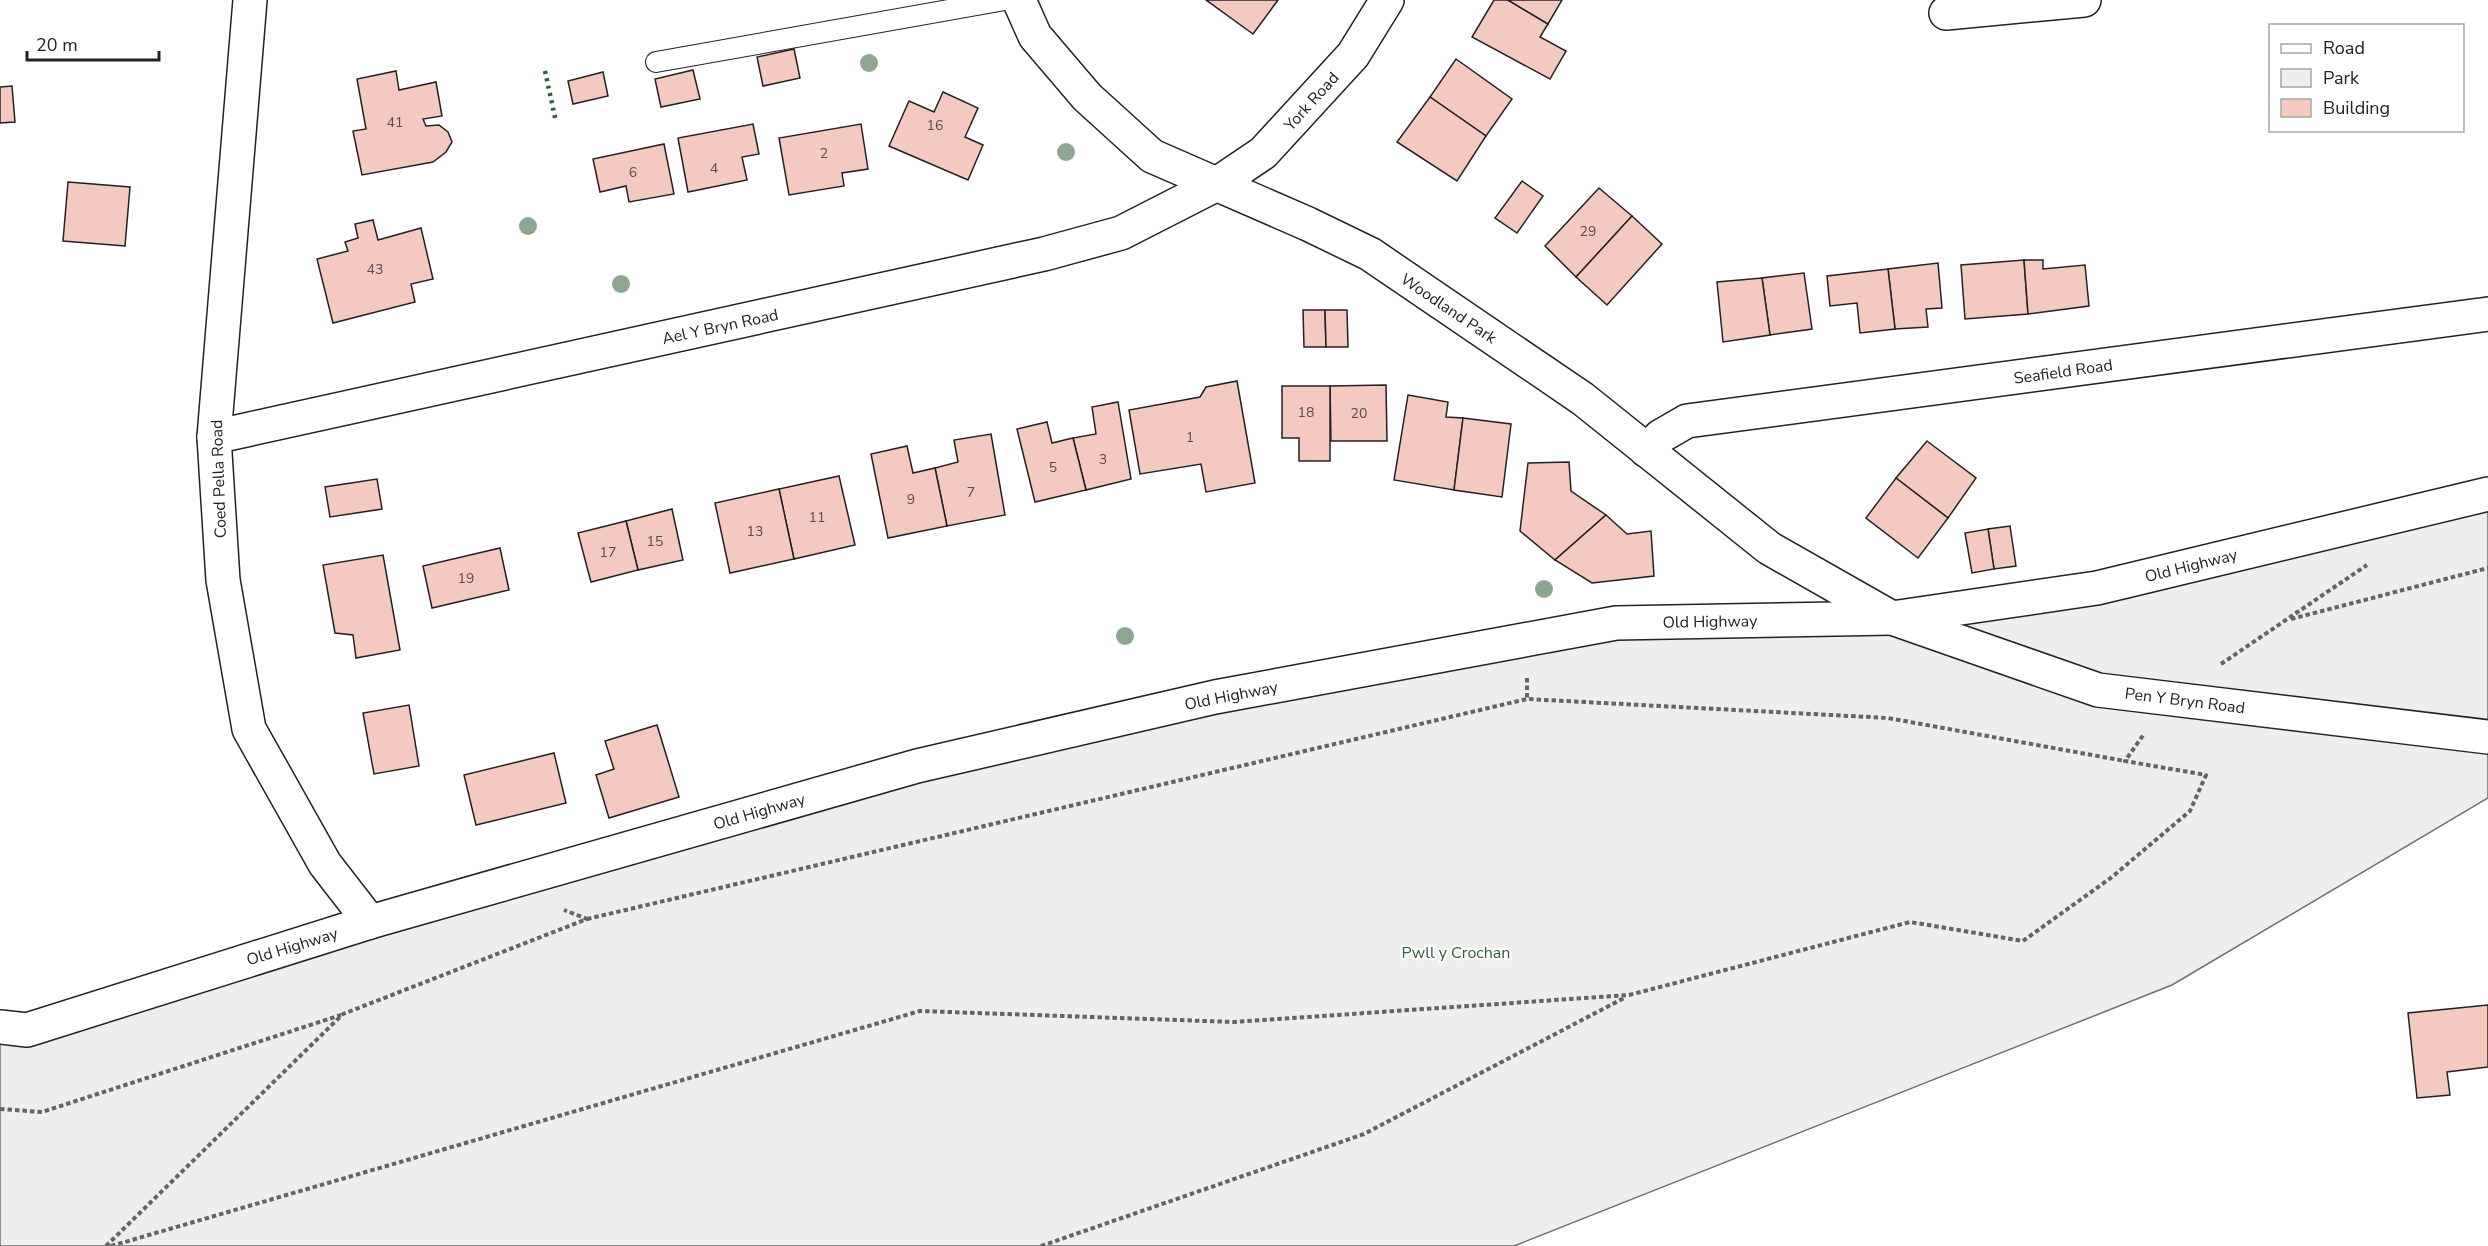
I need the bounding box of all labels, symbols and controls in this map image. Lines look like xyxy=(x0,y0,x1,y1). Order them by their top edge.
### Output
scale bar xyxy=(27,24,159,62)
legend xyxy=(2269,24,2464,132)
text: 20 m xyxy=(36,33,78,57)
text: Road xyxy=(2323,36,2365,60)
text: Park xyxy=(2323,66,2360,90)
street label: York Road xyxy=(1279,67,1344,137)
text: Building xyxy=(2323,96,2390,120)
house number: 41 xyxy=(387,113,403,132)
house number: 16 xyxy=(927,116,943,135)
house number: 2 xyxy=(820,144,828,163)
house number: 4 xyxy=(710,159,718,178)
house number: 6 xyxy=(629,163,637,182)
house number: 29 xyxy=(1580,222,1596,241)
house number: 43 xyxy=(367,260,383,279)
street label: Woodland Park xyxy=(1396,269,1502,350)
street label: Ael Y Bryn Road xyxy=(660,304,780,350)
street label: Seafield Road xyxy=(2012,354,2114,390)
house number: 18 xyxy=(1298,403,1314,422)
house number: 20 xyxy=(1351,404,1367,423)
street label: Coed Pella Road xyxy=(206,419,232,539)
house number: 1 xyxy=(1186,428,1194,447)
house number: 3 xyxy=(1099,450,1107,469)
house number: 5 xyxy=(1049,458,1057,477)
house number: 7 xyxy=(967,483,975,502)
house number: 9 xyxy=(907,490,915,509)
house number: 11 xyxy=(809,508,825,527)
house number: 13 xyxy=(747,522,763,541)
house number: 15 xyxy=(647,532,663,551)
house number: 17 xyxy=(600,543,616,562)
street label: Old Highway xyxy=(2143,544,2241,588)
house number: 19 xyxy=(458,569,474,588)
street label: Old Highway xyxy=(1663,610,1758,634)
street label: Old Highway xyxy=(1183,676,1280,716)
street label: Pen Y Bryn Road xyxy=(2124,683,2246,719)
street label: Old Highway xyxy=(711,788,809,836)
street label: Old Highway xyxy=(244,922,341,971)
park label: Pwll y Crochan xyxy=(1402,942,1510,964)

